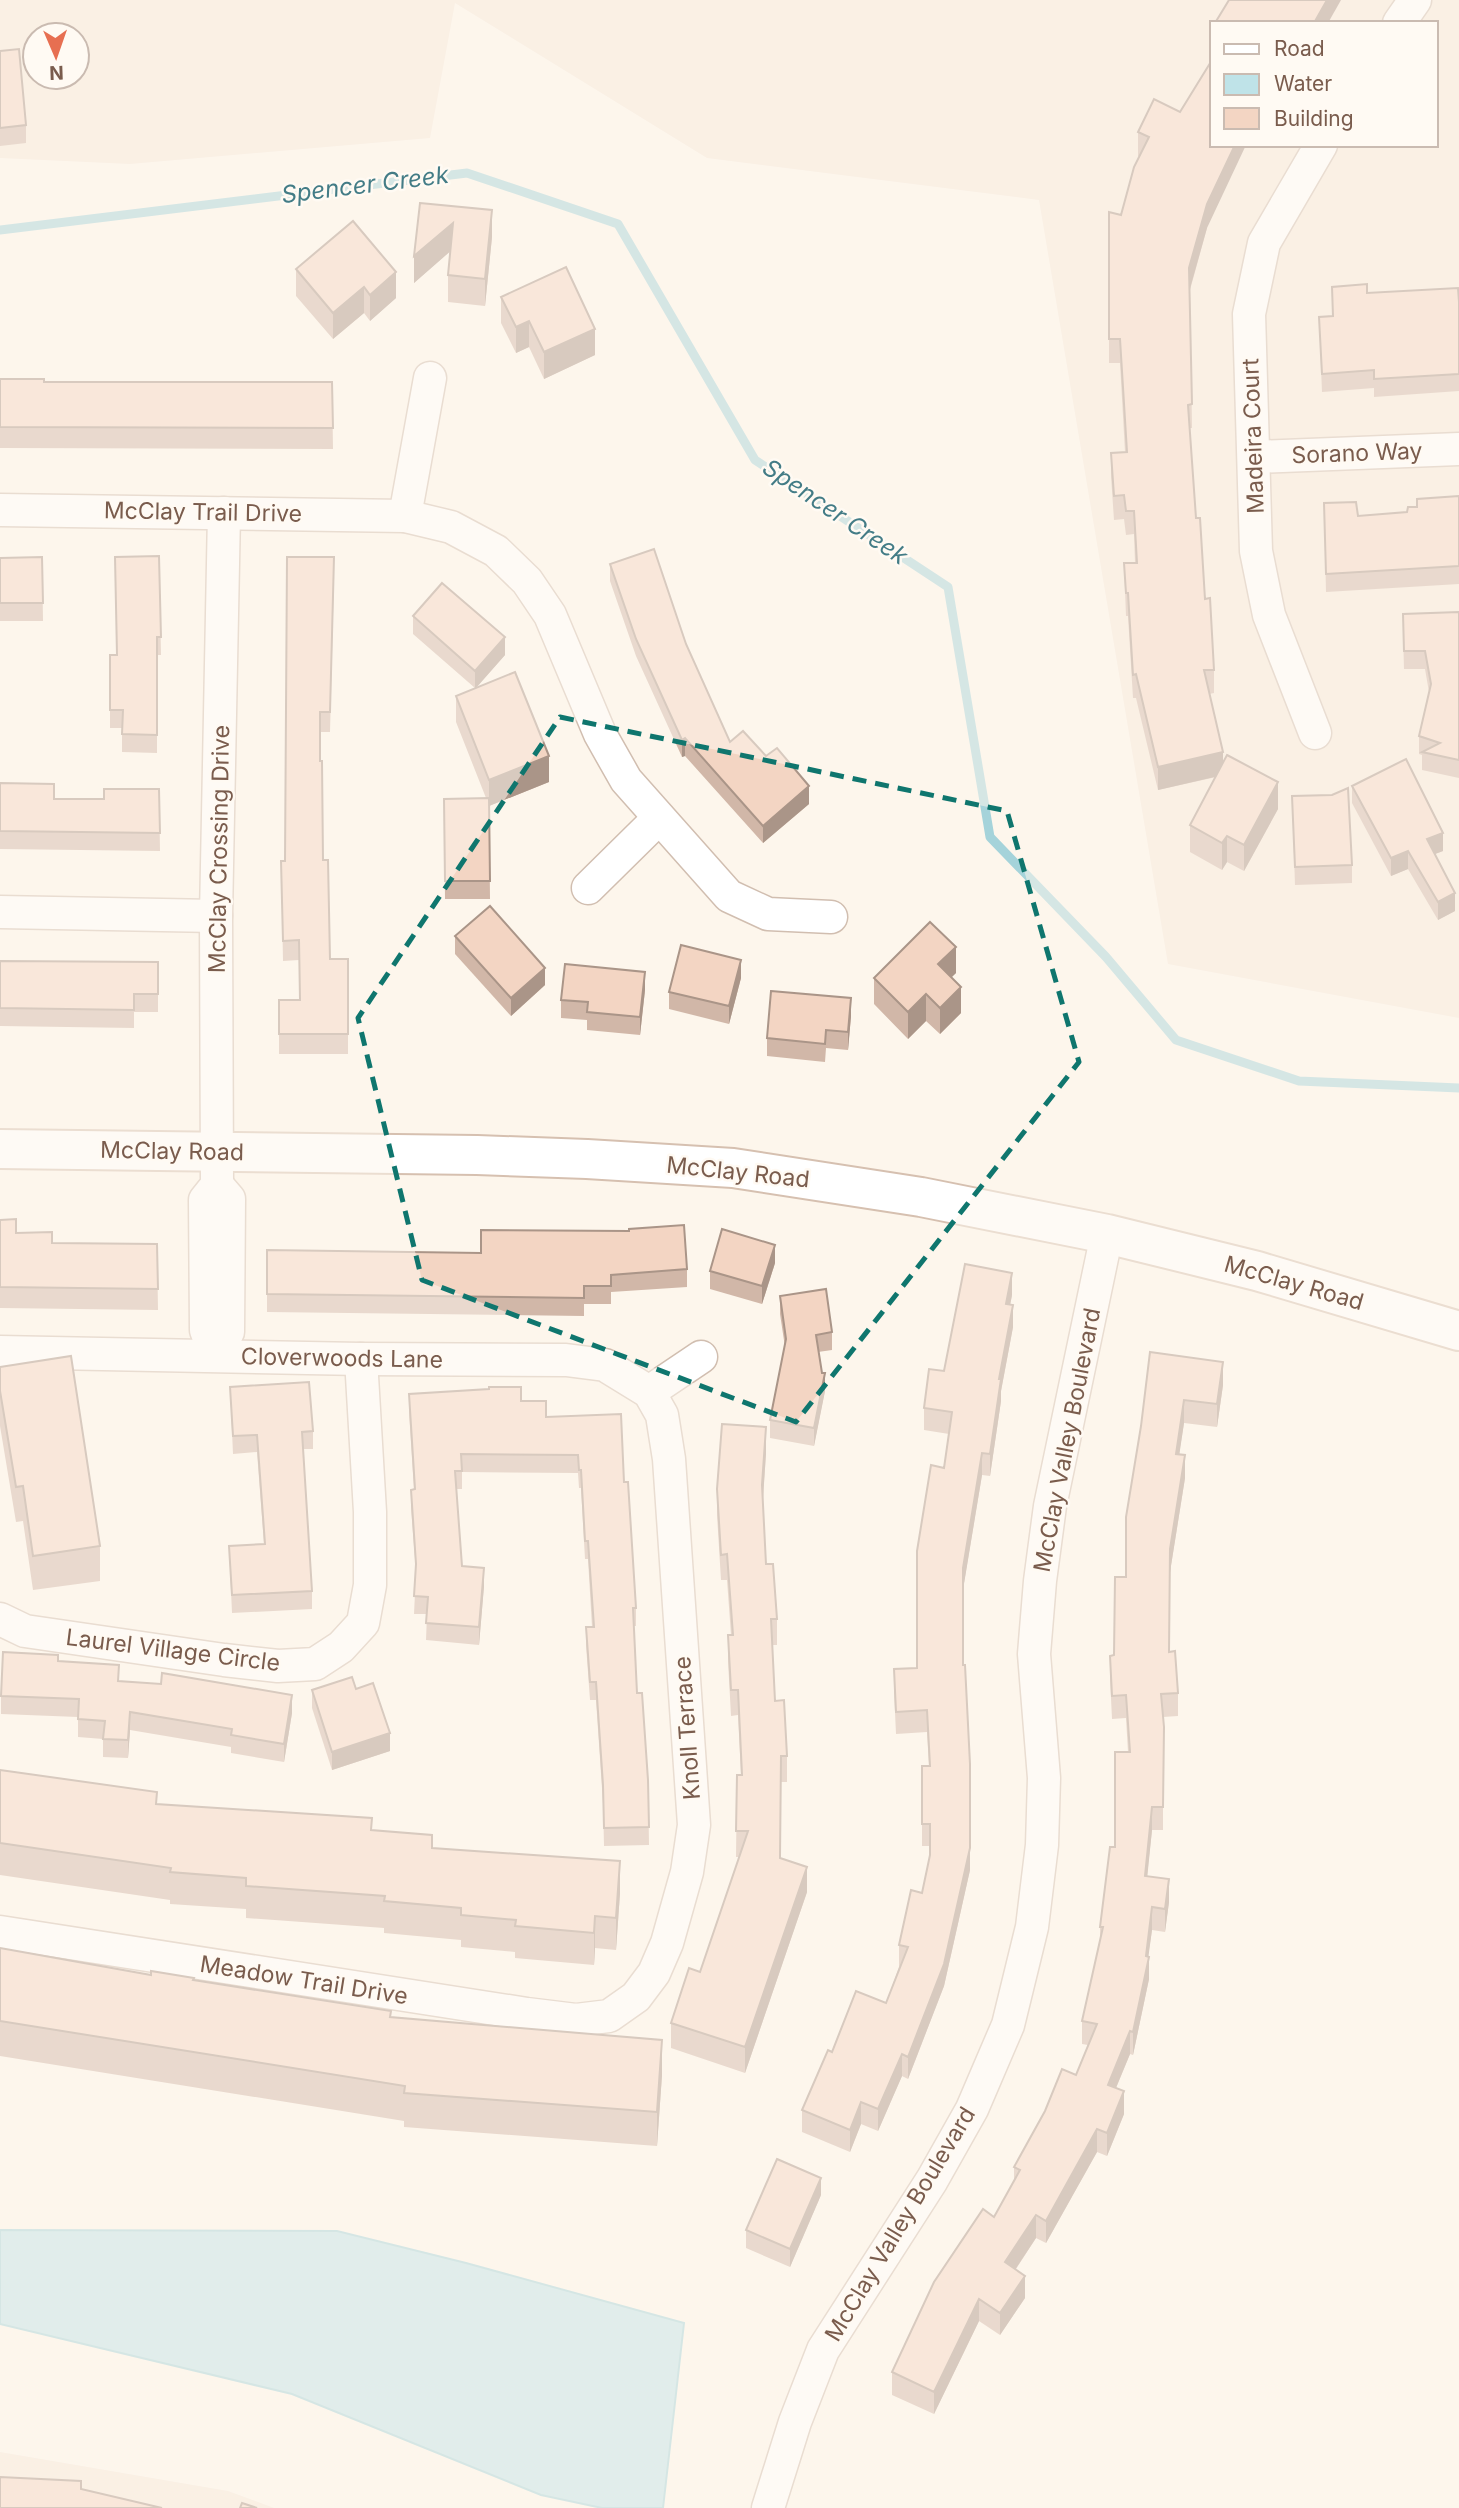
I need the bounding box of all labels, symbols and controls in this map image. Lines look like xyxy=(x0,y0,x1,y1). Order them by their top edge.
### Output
north arrow xyxy=(21,21,91,91)
legend xyxy=(1210,21,1438,147)
text: Road xyxy=(1274,36,1325,61)
text: N xyxy=(49,61,64,84)
text: Water xyxy=(1274,71,1332,96)
text: Building xyxy=(1274,106,1354,131)
water label: Spencer Creek xyxy=(280,160,451,209)
street label: Madeira Court xyxy=(1236,357,1270,514)
street label: Sorano Way xyxy=(1291,437,1423,469)
water label: Spencer Creek xyxy=(757,452,914,571)
street label: McClay Trail Drive xyxy=(104,496,302,528)
street label: McClay Crossing Drive xyxy=(203,725,235,973)
street label: McClay Road xyxy=(100,1136,244,1166)
street label: McClay Road xyxy=(665,1151,811,1193)
street label: McClay Road xyxy=(1221,1250,1367,1316)
street label: McClay Valley Boulevard xyxy=(1028,1306,1106,1574)
street label: Cloverwoods Lane xyxy=(241,1342,443,1374)
street label: Laurel Village Circle xyxy=(64,1623,282,1677)
street label: Knoll Terrace xyxy=(668,1655,706,1801)
street label: Meadow Trail Drive xyxy=(198,1950,410,2010)
street label: McClay Valley Boulevard xyxy=(819,2102,981,2346)

